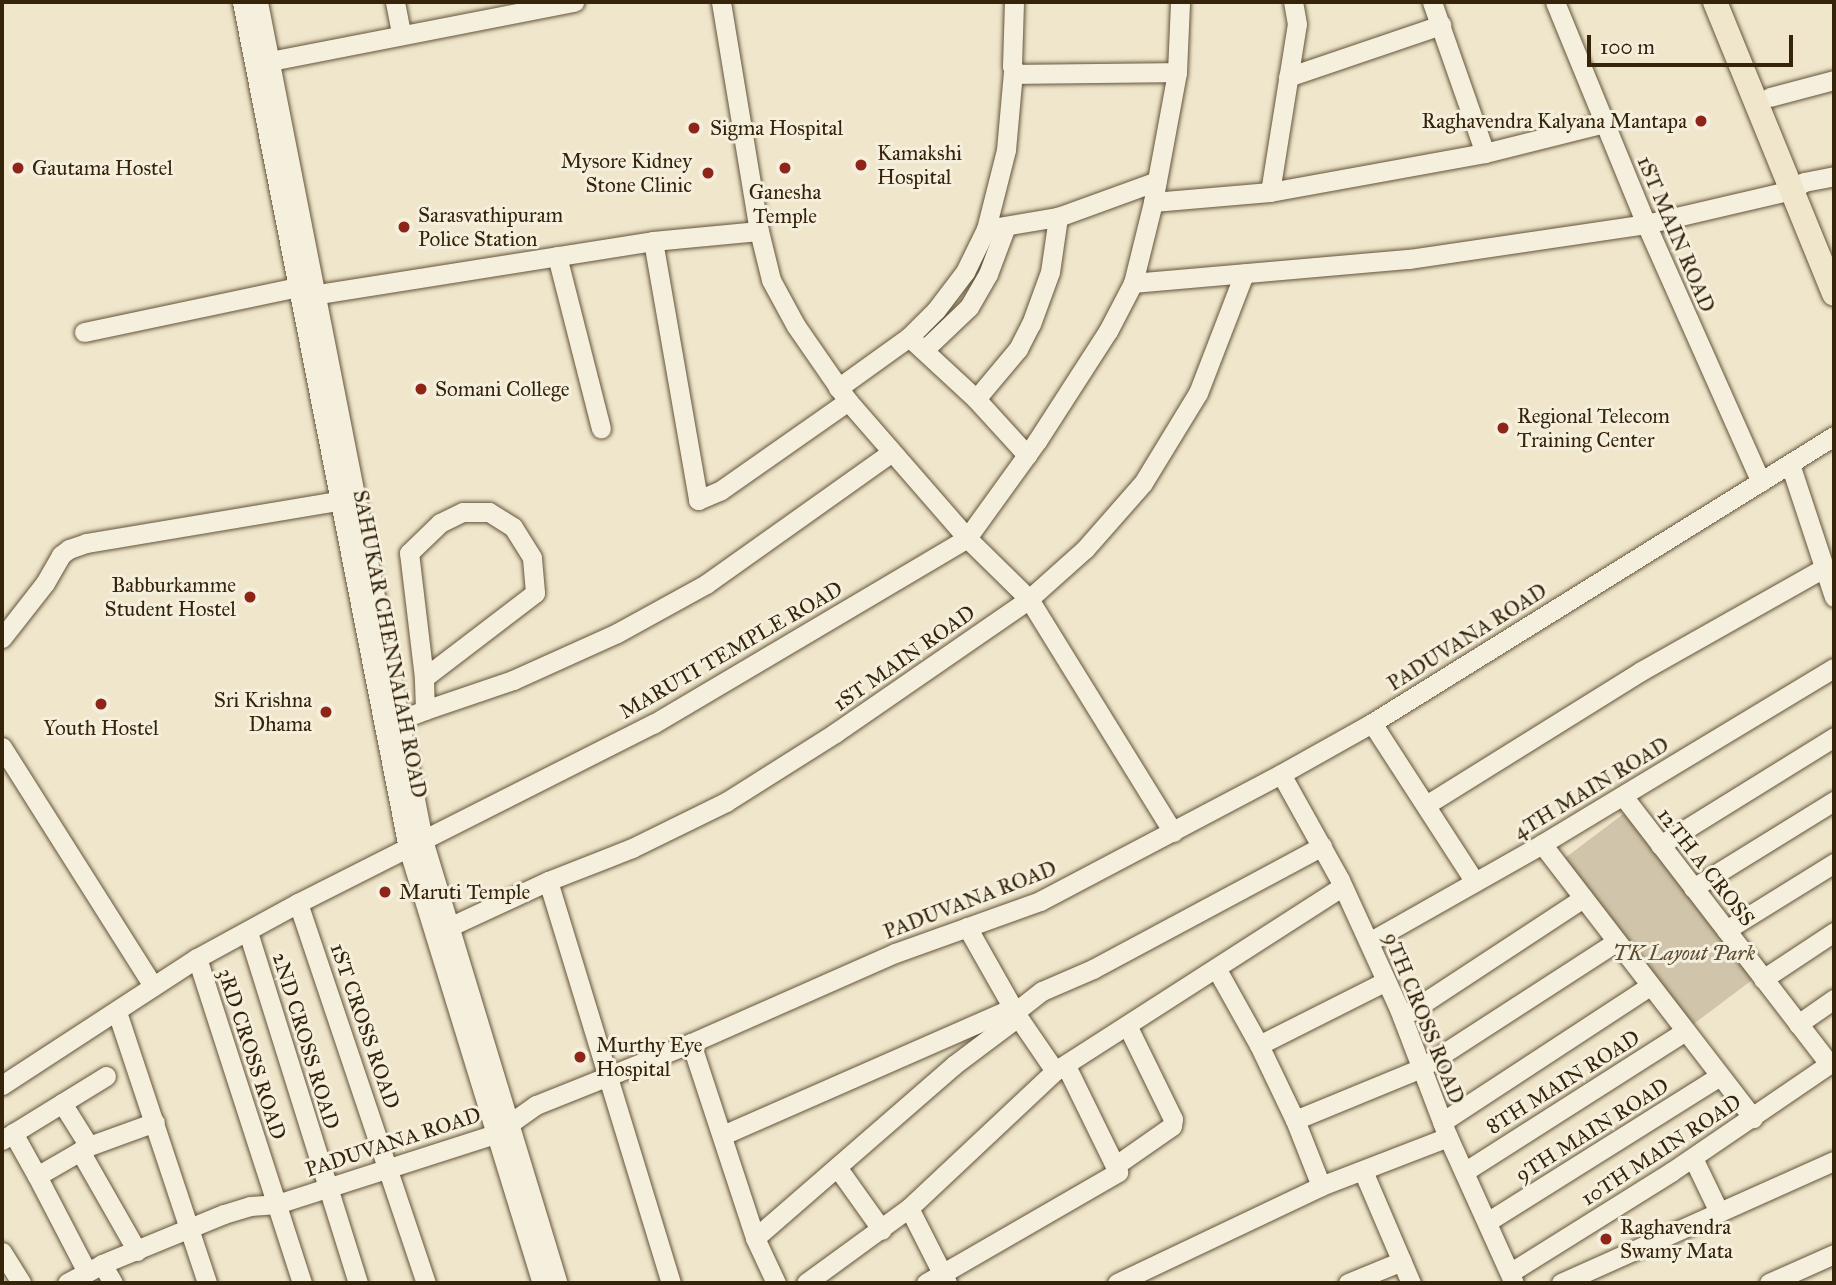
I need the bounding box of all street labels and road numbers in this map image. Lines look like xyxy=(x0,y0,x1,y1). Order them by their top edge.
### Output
street label: 1ST MAIN ROAD xyxy=(1632,152,1720,316)
street label: SAHUKAR CHENNAIAH ROAD xyxy=(348,488,432,800)
street label: MARUTI TEMPLE ROAD xyxy=(615,576,847,724)
street label: PADUVANA ROAD xyxy=(1383,578,1551,696)
street label: 1ST MAIN ROAD xyxy=(828,600,980,716)
street label: 4TH MAIN ROAD xyxy=(1509,732,1673,844)
street label: 12TH A CROSS xyxy=(1652,803,1760,931)
street label: PADUVANA ROAD xyxy=(880,855,1060,945)
street label: 9TH CROSS ROAD xyxy=(1378,929,1470,1107)
street label: 1ST CROSS ROAD xyxy=(325,940,405,1112)
street label: 2ND CROSS ROAD xyxy=(267,950,345,1132)
street label: 3RD CROSS ROAD xyxy=(212,965,292,1143)
street label: 8TH MAIN ROAD xyxy=(1482,1025,1644,1139)
street label: 9TH MAIN ROAD xyxy=(1511,1073,1673,1187)
street label: 10TH MAIN ROAD xyxy=(1576,1089,1746,1211)
street label: PADUVANA ROAD xyxy=(302,1102,484,1182)

